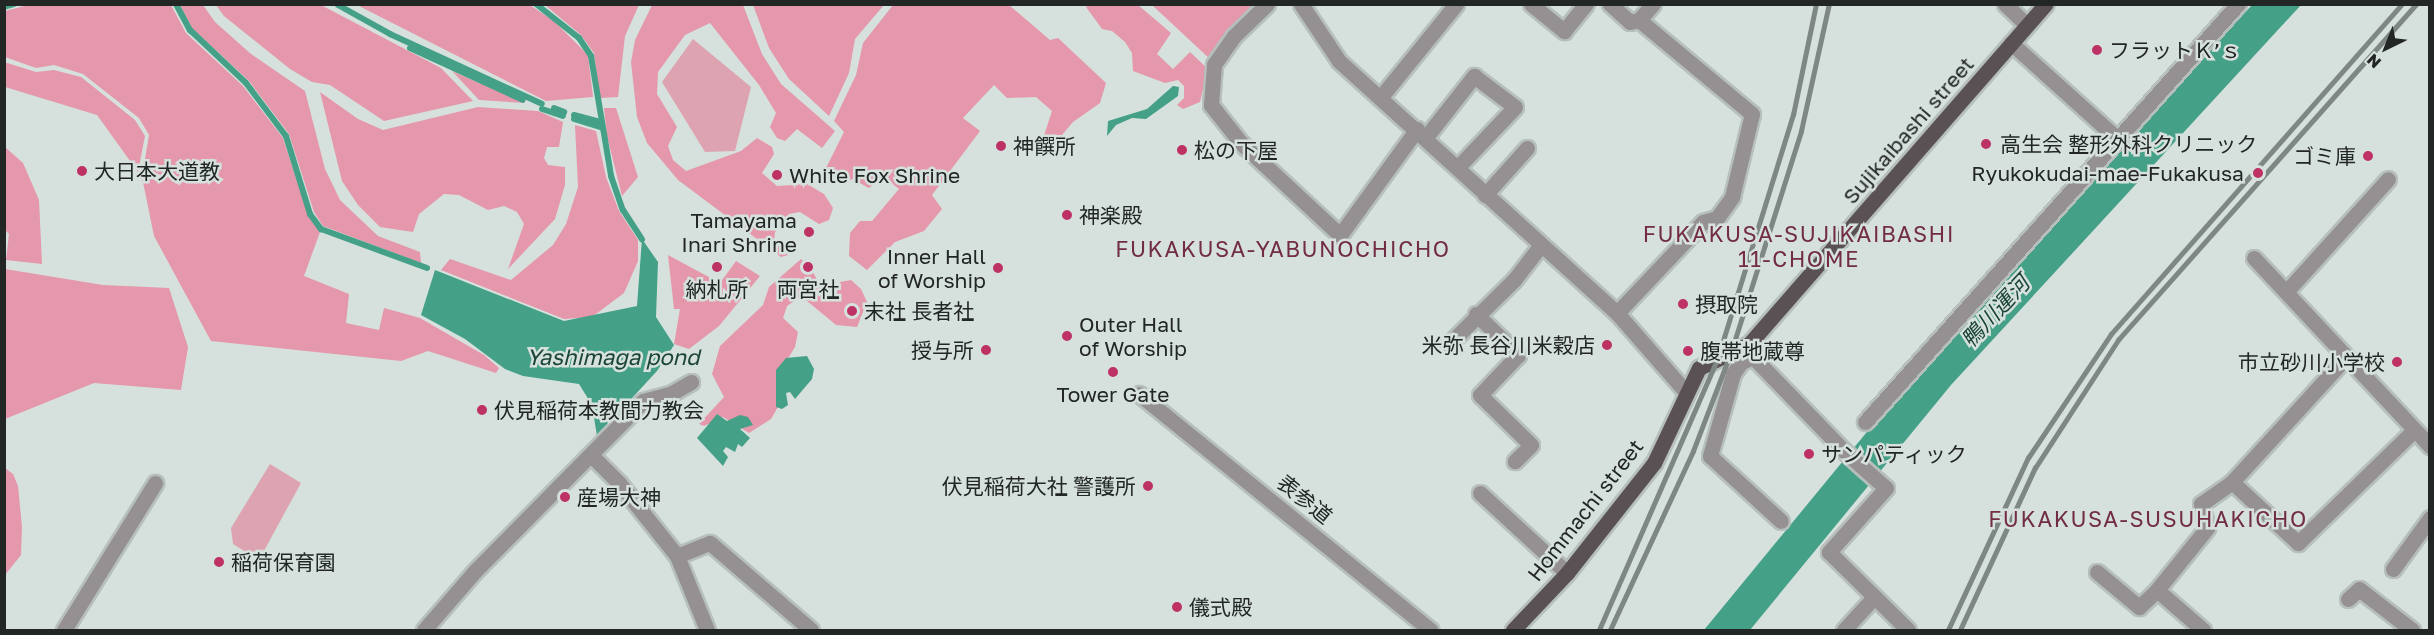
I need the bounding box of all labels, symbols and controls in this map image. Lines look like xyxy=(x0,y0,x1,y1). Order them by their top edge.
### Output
north arrow xyxy=(2356,18,2416,78)
place label: フラットＫ’ｓ xyxy=(2109,37,2241,63)
marker: フラットＫ’ｓ xyxy=(2090,43,2104,57)
text: N xyxy=(2362,50,2385,73)
street label: Sujikaibashi street xyxy=(1837,51,1979,209)
place label: 高生会 整形外科クリニック xyxy=(2000,131,2257,157)
place label: 神饌所 xyxy=(1013,133,1076,159)
marker: 高生会 整形外科クリニック xyxy=(1977,135,1995,153)
place label: 松の下屋 xyxy=(1194,137,1278,163)
marker: 神饌所 xyxy=(994,139,1008,153)
marker: 松の下屋 xyxy=(1175,143,1189,157)
place label: ゴミ庫 xyxy=(2293,143,2356,169)
marker: ゴミ庫 xyxy=(2361,149,2375,163)
place label: 大日本大道教 xyxy=(94,158,220,184)
place label: Ryukokudai-mae-Fukakusa xyxy=(1971,160,2244,186)
place label: White Fox Shrine xyxy=(789,162,960,188)
marker: 大日本大道教 xyxy=(75,164,89,178)
marker: Ryukokudai-mae-Fukakusa xyxy=(2249,164,2267,182)
marker: White Fox Shrine xyxy=(770,168,784,182)
place label: 神楽殿 xyxy=(1079,202,1142,228)
place label: Tamayama Inari Shrine xyxy=(681,207,797,257)
marker: 神楽殿 xyxy=(1060,208,1074,222)
district label: FUKAKUSA-SUJIKAIBASHI 11-CHOME xyxy=(1643,220,1955,272)
marker: Tamayama Inari Shrine xyxy=(802,225,816,239)
district label: FUKAKUSA-YABUNOCHICHO xyxy=(1115,236,1451,262)
place label: Inner Hall of Worship xyxy=(878,243,986,293)
marker: 納札所 xyxy=(710,260,724,274)
marker: 両宮社 xyxy=(801,260,815,274)
marker: Inner Hall of Worship xyxy=(991,261,1005,275)
water label: 鴨川運河 xyxy=(1955,270,2035,352)
place label: 納札所 xyxy=(686,276,748,302)
place label: 両宮社 xyxy=(777,276,839,302)
place label: 摂取院 xyxy=(1695,291,1758,317)
marker: 摂取院 xyxy=(1676,297,1690,311)
place label: 末社 長者社 xyxy=(864,298,974,324)
marker: 末社 長者社 xyxy=(845,304,859,318)
place label: Outer Hall of Worship xyxy=(1079,311,1187,361)
marker: Outer Hall of Worship xyxy=(1060,329,1074,343)
place label: 米弥 長谷川米穀店 xyxy=(1422,332,1595,358)
place label: 授与所 xyxy=(911,337,974,363)
marker: 米弥 長谷川米穀店 xyxy=(1600,338,1614,352)
place label: 腹帯地蔵尊 xyxy=(1700,338,1805,364)
marker: 授与所 xyxy=(979,343,993,357)
water label: Yashimaga pond xyxy=(527,344,699,370)
marker: 腹帯地蔵尊 xyxy=(1681,344,1695,358)
place label: 市立砂川小学校 xyxy=(2238,349,2385,375)
marker: 市立砂川小学校 xyxy=(2390,355,2404,369)
marker: Tower Gate xyxy=(1106,365,1120,379)
place label: Tower Gate xyxy=(1057,381,1169,407)
place label: 伏見稲荷本教間力教会 xyxy=(494,397,704,423)
marker: 伏見稲荷本教間力教会 xyxy=(475,403,489,417)
street label: Hommachi street xyxy=(1522,434,1648,586)
place label: サンパティック xyxy=(1821,441,1968,467)
marker: サンパティック xyxy=(1802,447,1816,461)
street label: 表参道 xyxy=(1273,469,1337,529)
place label: 伏見稲荷大社 警護所 xyxy=(942,473,1136,499)
marker: 伏見稲荷大社 警護所 xyxy=(1141,479,1155,493)
place label: 産場大神 xyxy=(577,484,661,510)
marker: 産場大神 xyxy=(558,490,572,504)
district label: FUKAKUSA-SUSUHAKICHO xyxy=(1988,506,2308,532)
place label: 稲荷保育園 xyxy=(231,549,336,575)
marker: 稲荷保育園 xyxy=(212,555,226,569)
place label: 儀式殿 xyxy=(1189,594,1252,620)
marker: 儀式殿 xyxy=(1170,600,1184,614)

